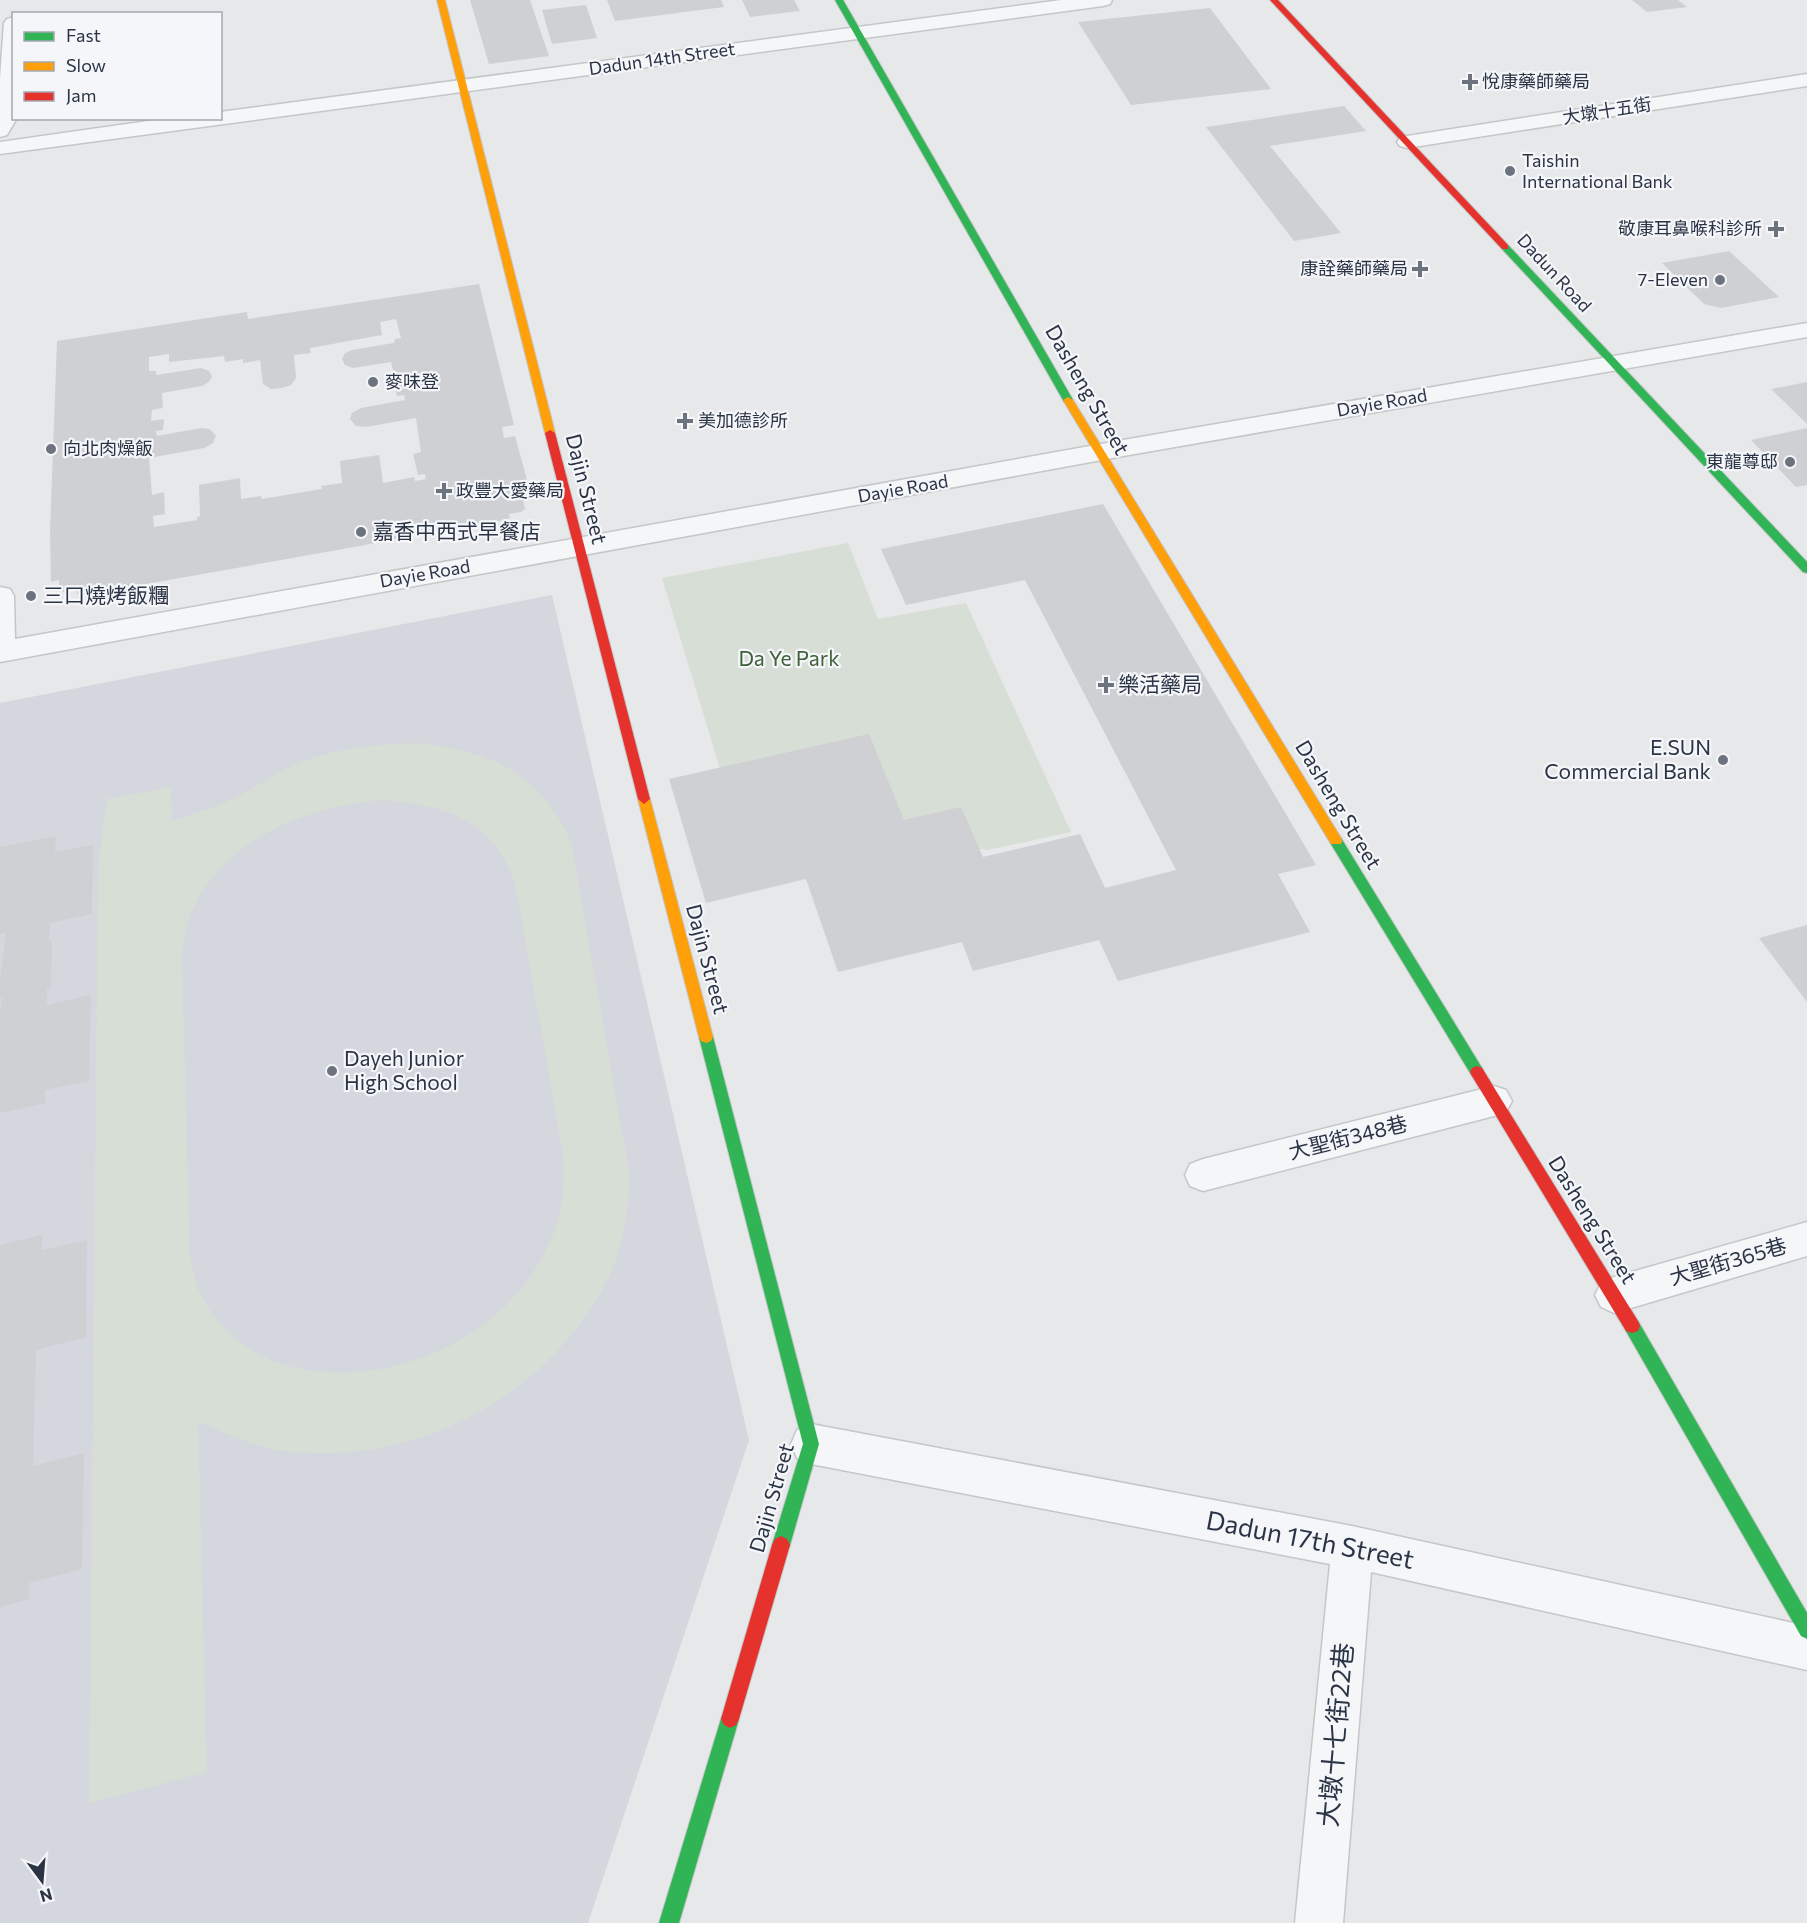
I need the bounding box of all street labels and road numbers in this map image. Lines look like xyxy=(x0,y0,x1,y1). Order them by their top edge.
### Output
street label: Dadun 14th Street xyxy=(587,37,736,79)
street label: 大墩十五街 xyxy=(1561,92,1653,128)
street label: Dadun Road xyxy=(1513,229,1597,316)
street label: Dasheng Street xyxy=(1041,320,1136,459)
street label: Dayie Road xyxy=(1335,383,1429,421)
street label: Dajin Street xyxy=(562,431,613,546)
street label: Dayie Road xyxy=(856,469,950,507)
street label: Dayie Road xyxy=(378,554,472,592)
street label: Dasheng Street xyxy=(1291,735,1388,873)
street label: Dajin Street xyxy=(682,901,735,1016)
street label: 大聖街348巷 xyxy=(1286,1110,1410,1163)
street label: Dasheng Street xyxy=(1544,1151,1643,1288)
street label: 大聖街365巷 xyxy=(1666,1232,1789,1289)
street label: Dajin Street xyxy=(743,1440,798,1555)
street label: Dadun 17th Street xyxy=(1204,1503,1417,1574)
street label: 大墩十七街22巷 xyxy=(1311,1641,1358,1828)

